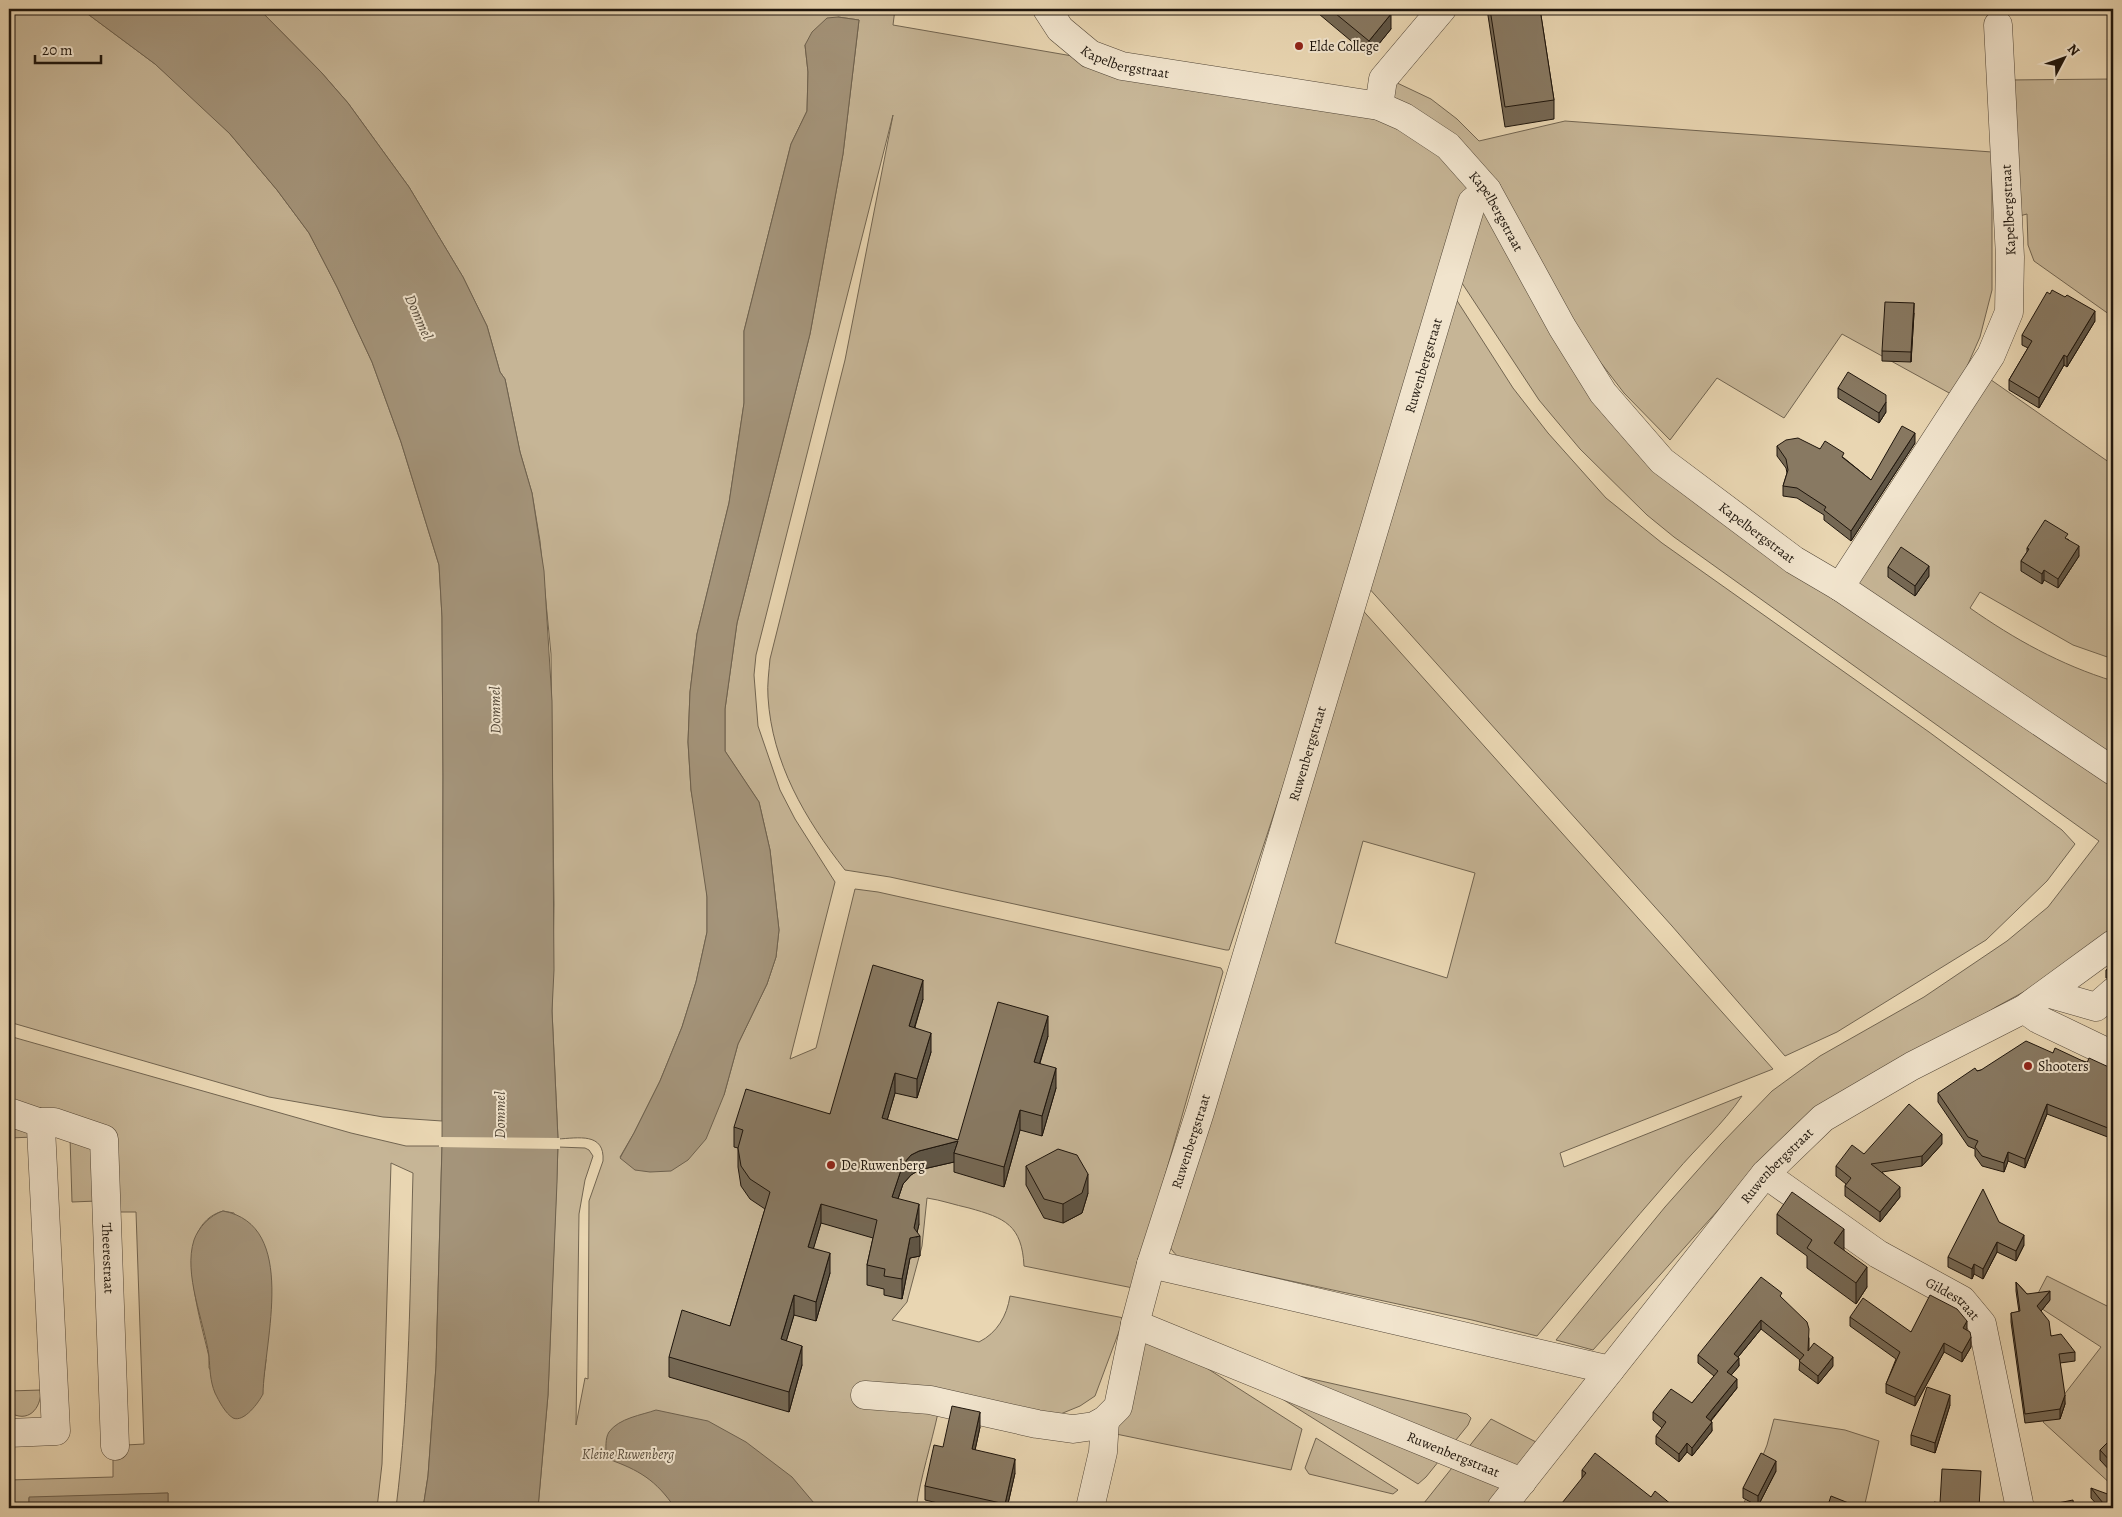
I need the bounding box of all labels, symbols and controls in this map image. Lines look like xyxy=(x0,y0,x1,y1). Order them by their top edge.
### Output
scale bar xyxy=(35,32,101,64)
north arrow xyxy=(2040,32,2090,82)
place label: Elde College xyxy=(1309,37,1379,56)
text: 20 m xyxy=(42,40,73,60)
marker: Elde College xyxy=(1293,40,1305,52)
text: N xyxy=(2063,40,2084,60)
street label: Kapelbergstraat xyxy=(1076,41,1171,83)
street label: Kapelbergstraat xyxy=(1997,164,2020,256)
street label: Kapelbergstraat xyxy=(1465,167,1528,255)
water label: Dommel xyxy=(400,291,438,343)
street label: Ruwenbergstraat xyxy=(1400,315,1447,415)
street label: Kapelbergstraat xyxy=(1715,498,1799,568)
water label: Dommel xyxy=(485,686,505,734)
street label: Ruwenbergstraat xyxy=(1284,703,1331,803)
place label: Shooters xyxy=(2038,1057,2089,1076)
marker: Shooters xyxy=(2022,1060,2034,1072)
water label: Dommel xyxy=(490,1091,510,1139)
street label: Ruwenbergstraat xyxy=(1167,1092,1215,1191)
street label: Ruwenbergstraat xyxy=(1736,1123,1818,1208)
place label: De Ruwenberg xyxy=(841,1156,925,1175)
marker: De Ruwenberg xyxy=(825,1159,837,1171)
street label: Theerestraat xyxy=(97,1222,119,1294)
street label: Gildestraat xyxy=(1922,1273,1984,1325)
street label: Ruwenbergstraat xyxy=(1404,1427,1503,1482)
park label: Kleine Ruwenberg xyxy=(582,1445,675,1464)

